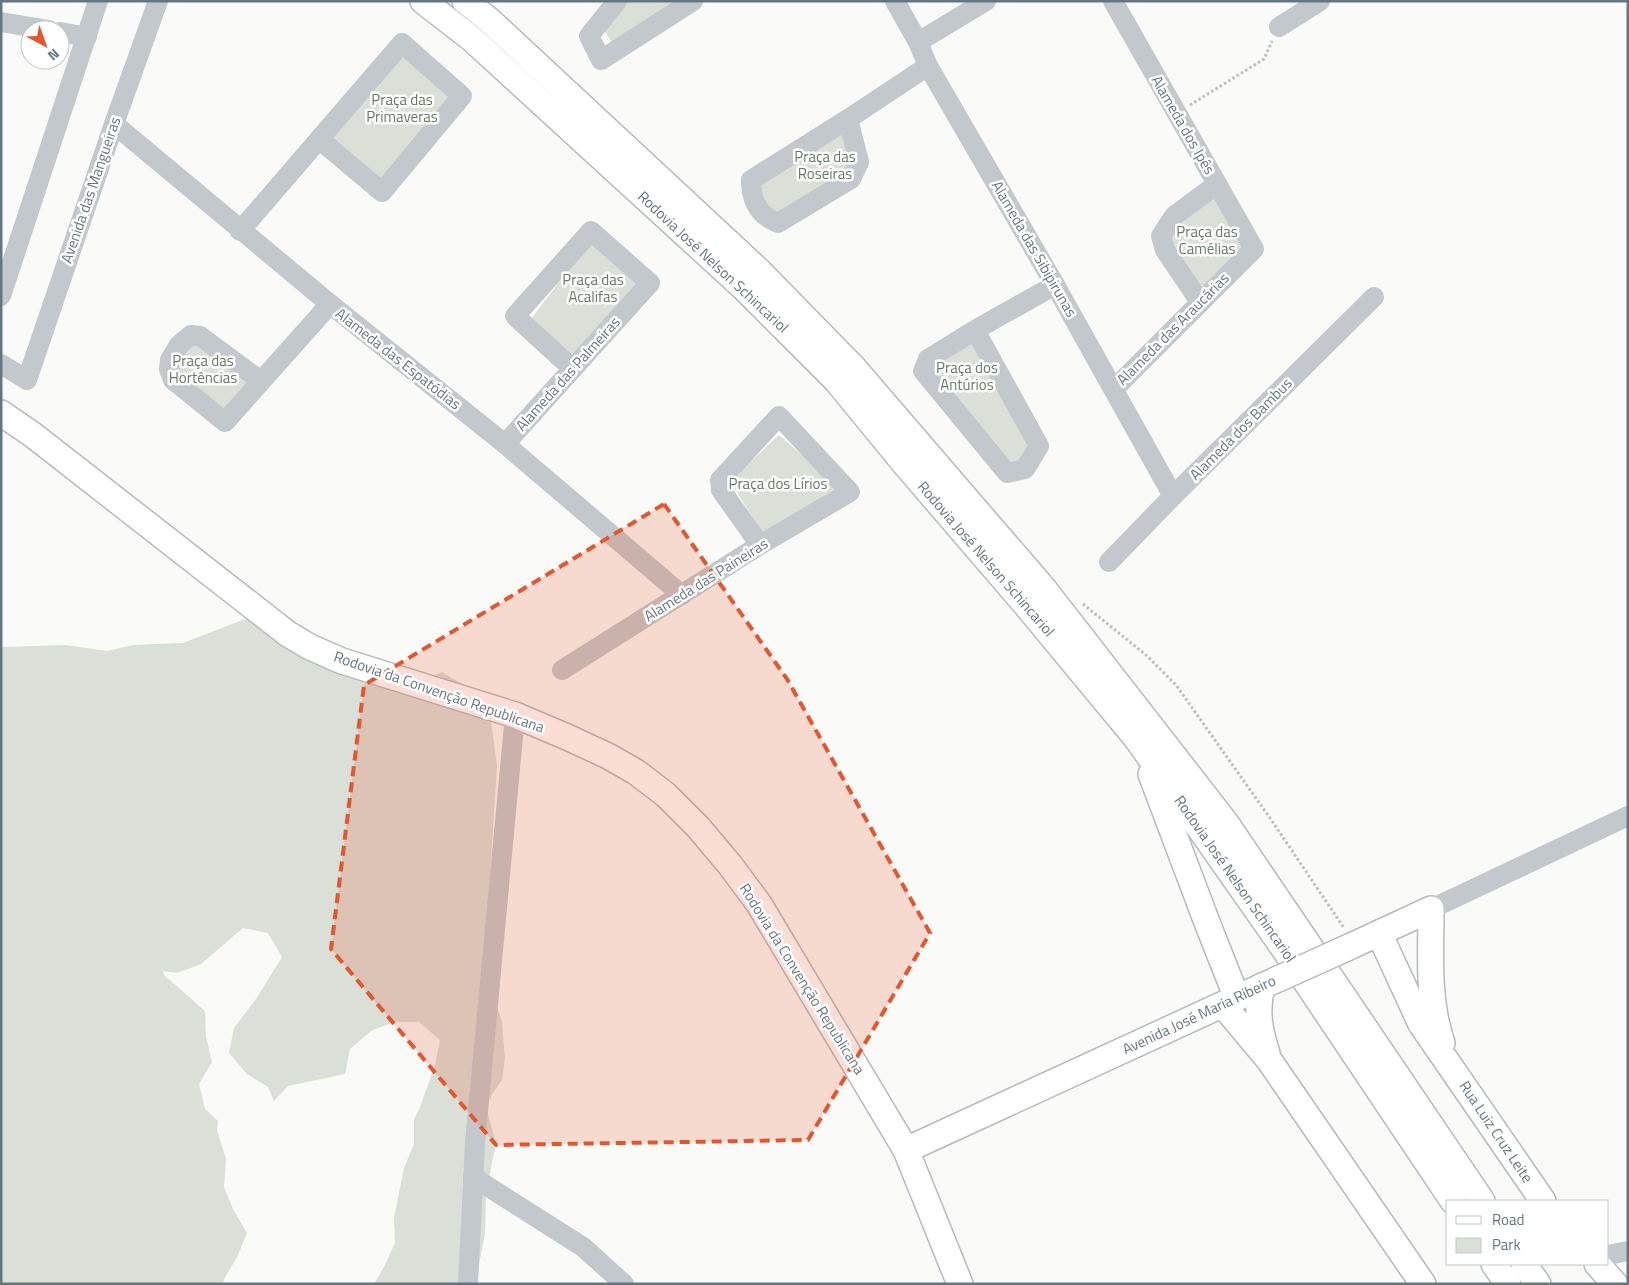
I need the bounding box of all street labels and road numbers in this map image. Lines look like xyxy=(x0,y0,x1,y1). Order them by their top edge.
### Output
street label: Alameda dos Ipês xyxy=(1146,71,1221,179)
street label: Avenida das Mangueiras xyxy=(55,113,126,266)
street label: Alameda das Sibipirunas xyxy=(986,176,1083,321)
street label: Rodovia José Nelson Schincariol xyxy=(633,185,794,338)
street label: Alameda das Araucárias xyxy=(1111,267,1234,390)
street label: Alameda das Espatódias xyxy=(331,302,466,415)
street label: Alameda das Palmeiras xyxy=(510,311,625,436)
street label: Alameda dos Bambus xyxy=(1184,372,1297,485)
street label: Rodovia José Nelson Schincariol xyxy=(912,476,1060,641)
street label: Alameda das Paineiras xyxy=(639,532,772,627)
street label: Rodovia da Convenção Republicana xyxy=(331,645,548,739)
street label: Rodovia José Nelson Schincariol xyxy=(1169,790,1302,967)
street label: Rodovia da Convenção Republicana xyxy=(734,879,871,1079)
street label: Avenida José Maria Ribeiro xyxy=(1118,969,1279,1060)
street label: Rua Luiz Cruz Leite xyxy=(1454,1076,1539,1187)

